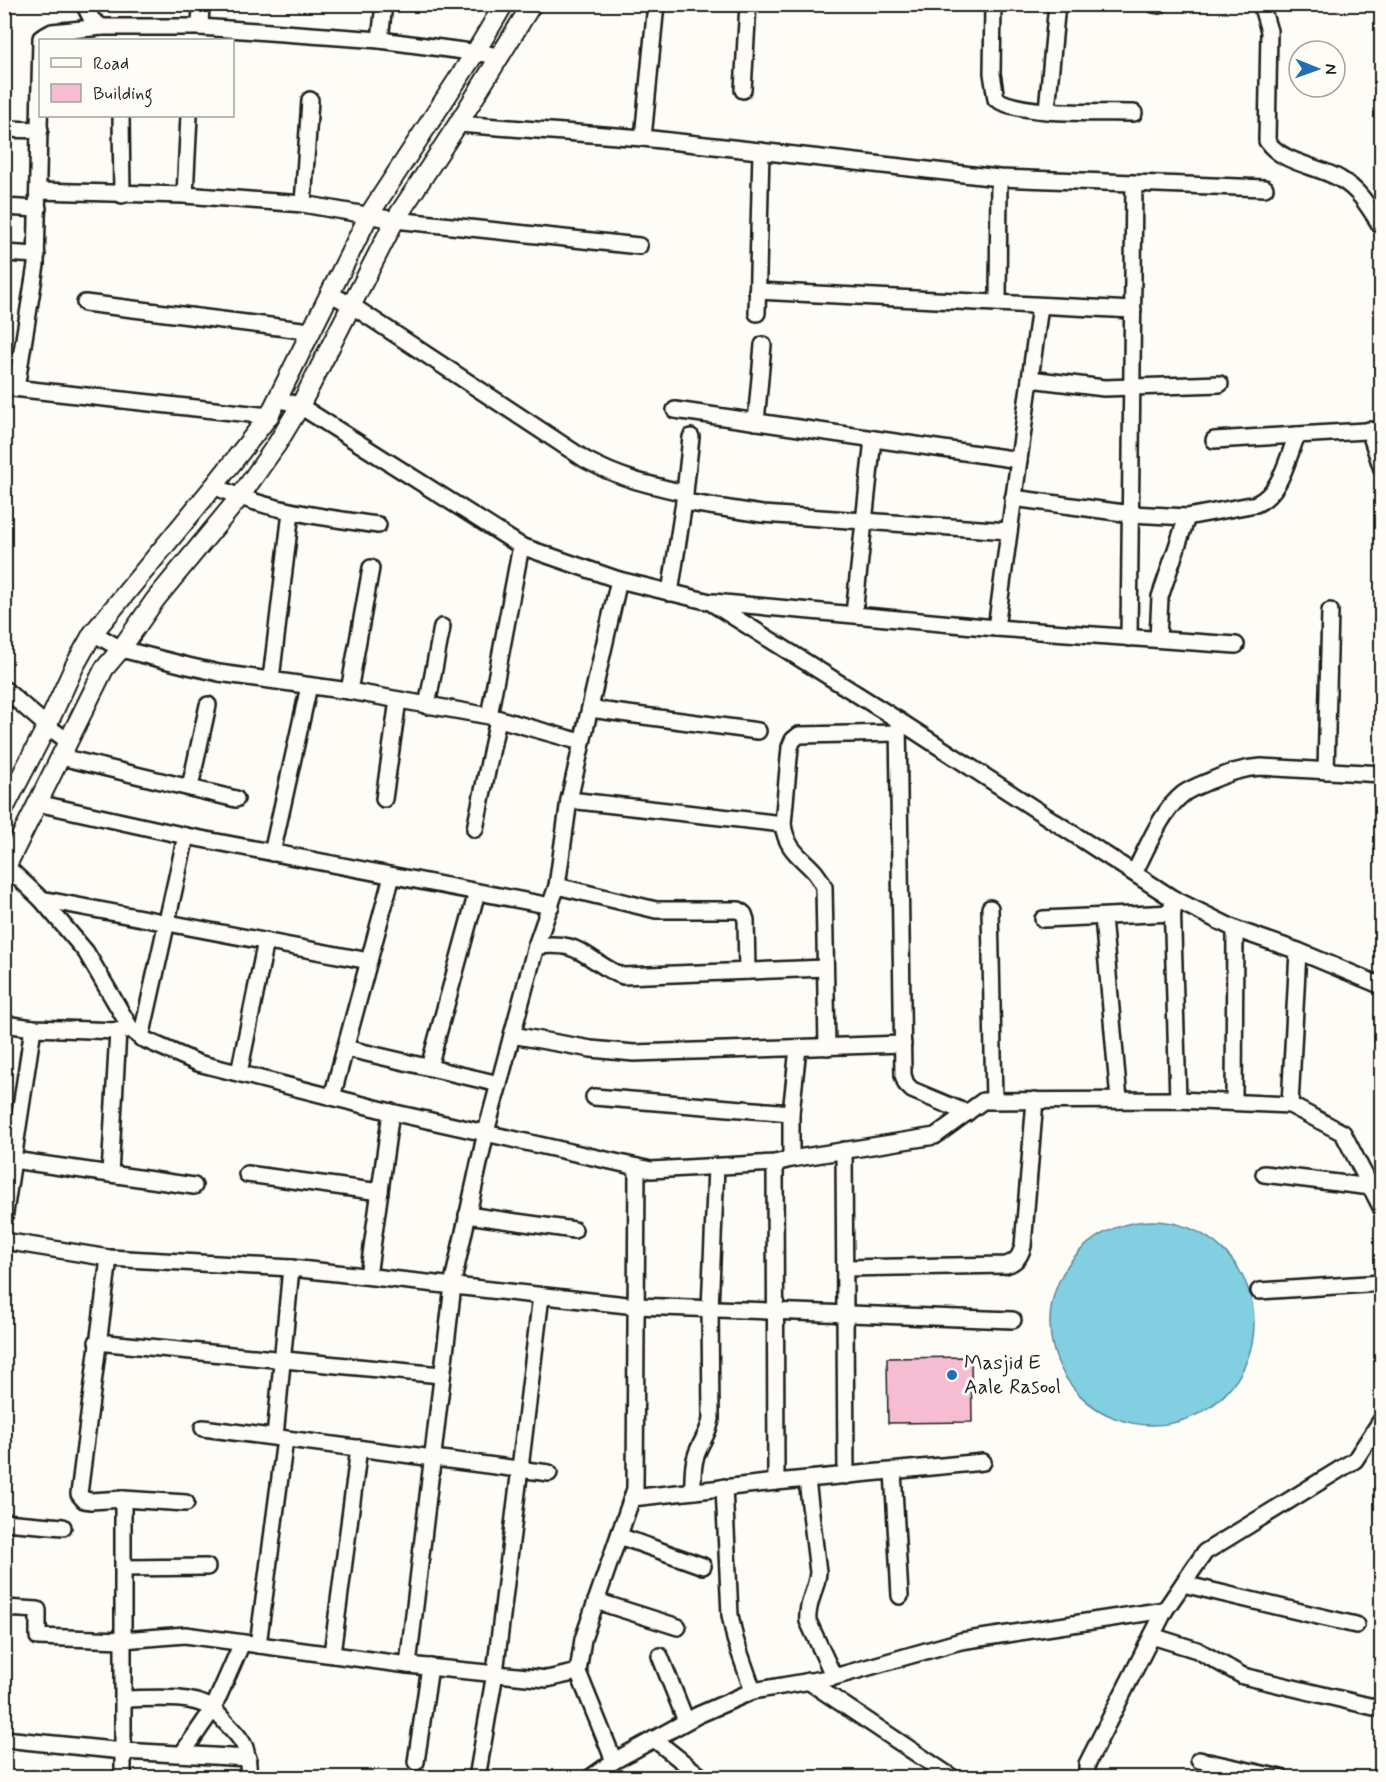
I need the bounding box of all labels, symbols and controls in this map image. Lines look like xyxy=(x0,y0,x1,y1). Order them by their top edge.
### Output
legend xyxy=(39,39,234,117)
north arrow xyxy=(1287,39,1347,99)
text: Road xyxy=(93,52,129,76)
text: N xyxy=(1320,64,1341,75)
text: Building xyxy=(93,82,153,108)
place label: Masjid E Aale Rasool xyxy=(964,1349,1061,1401)
marker: Masjid E Aale Rasool xyxy=(945,1368,959,1382)

